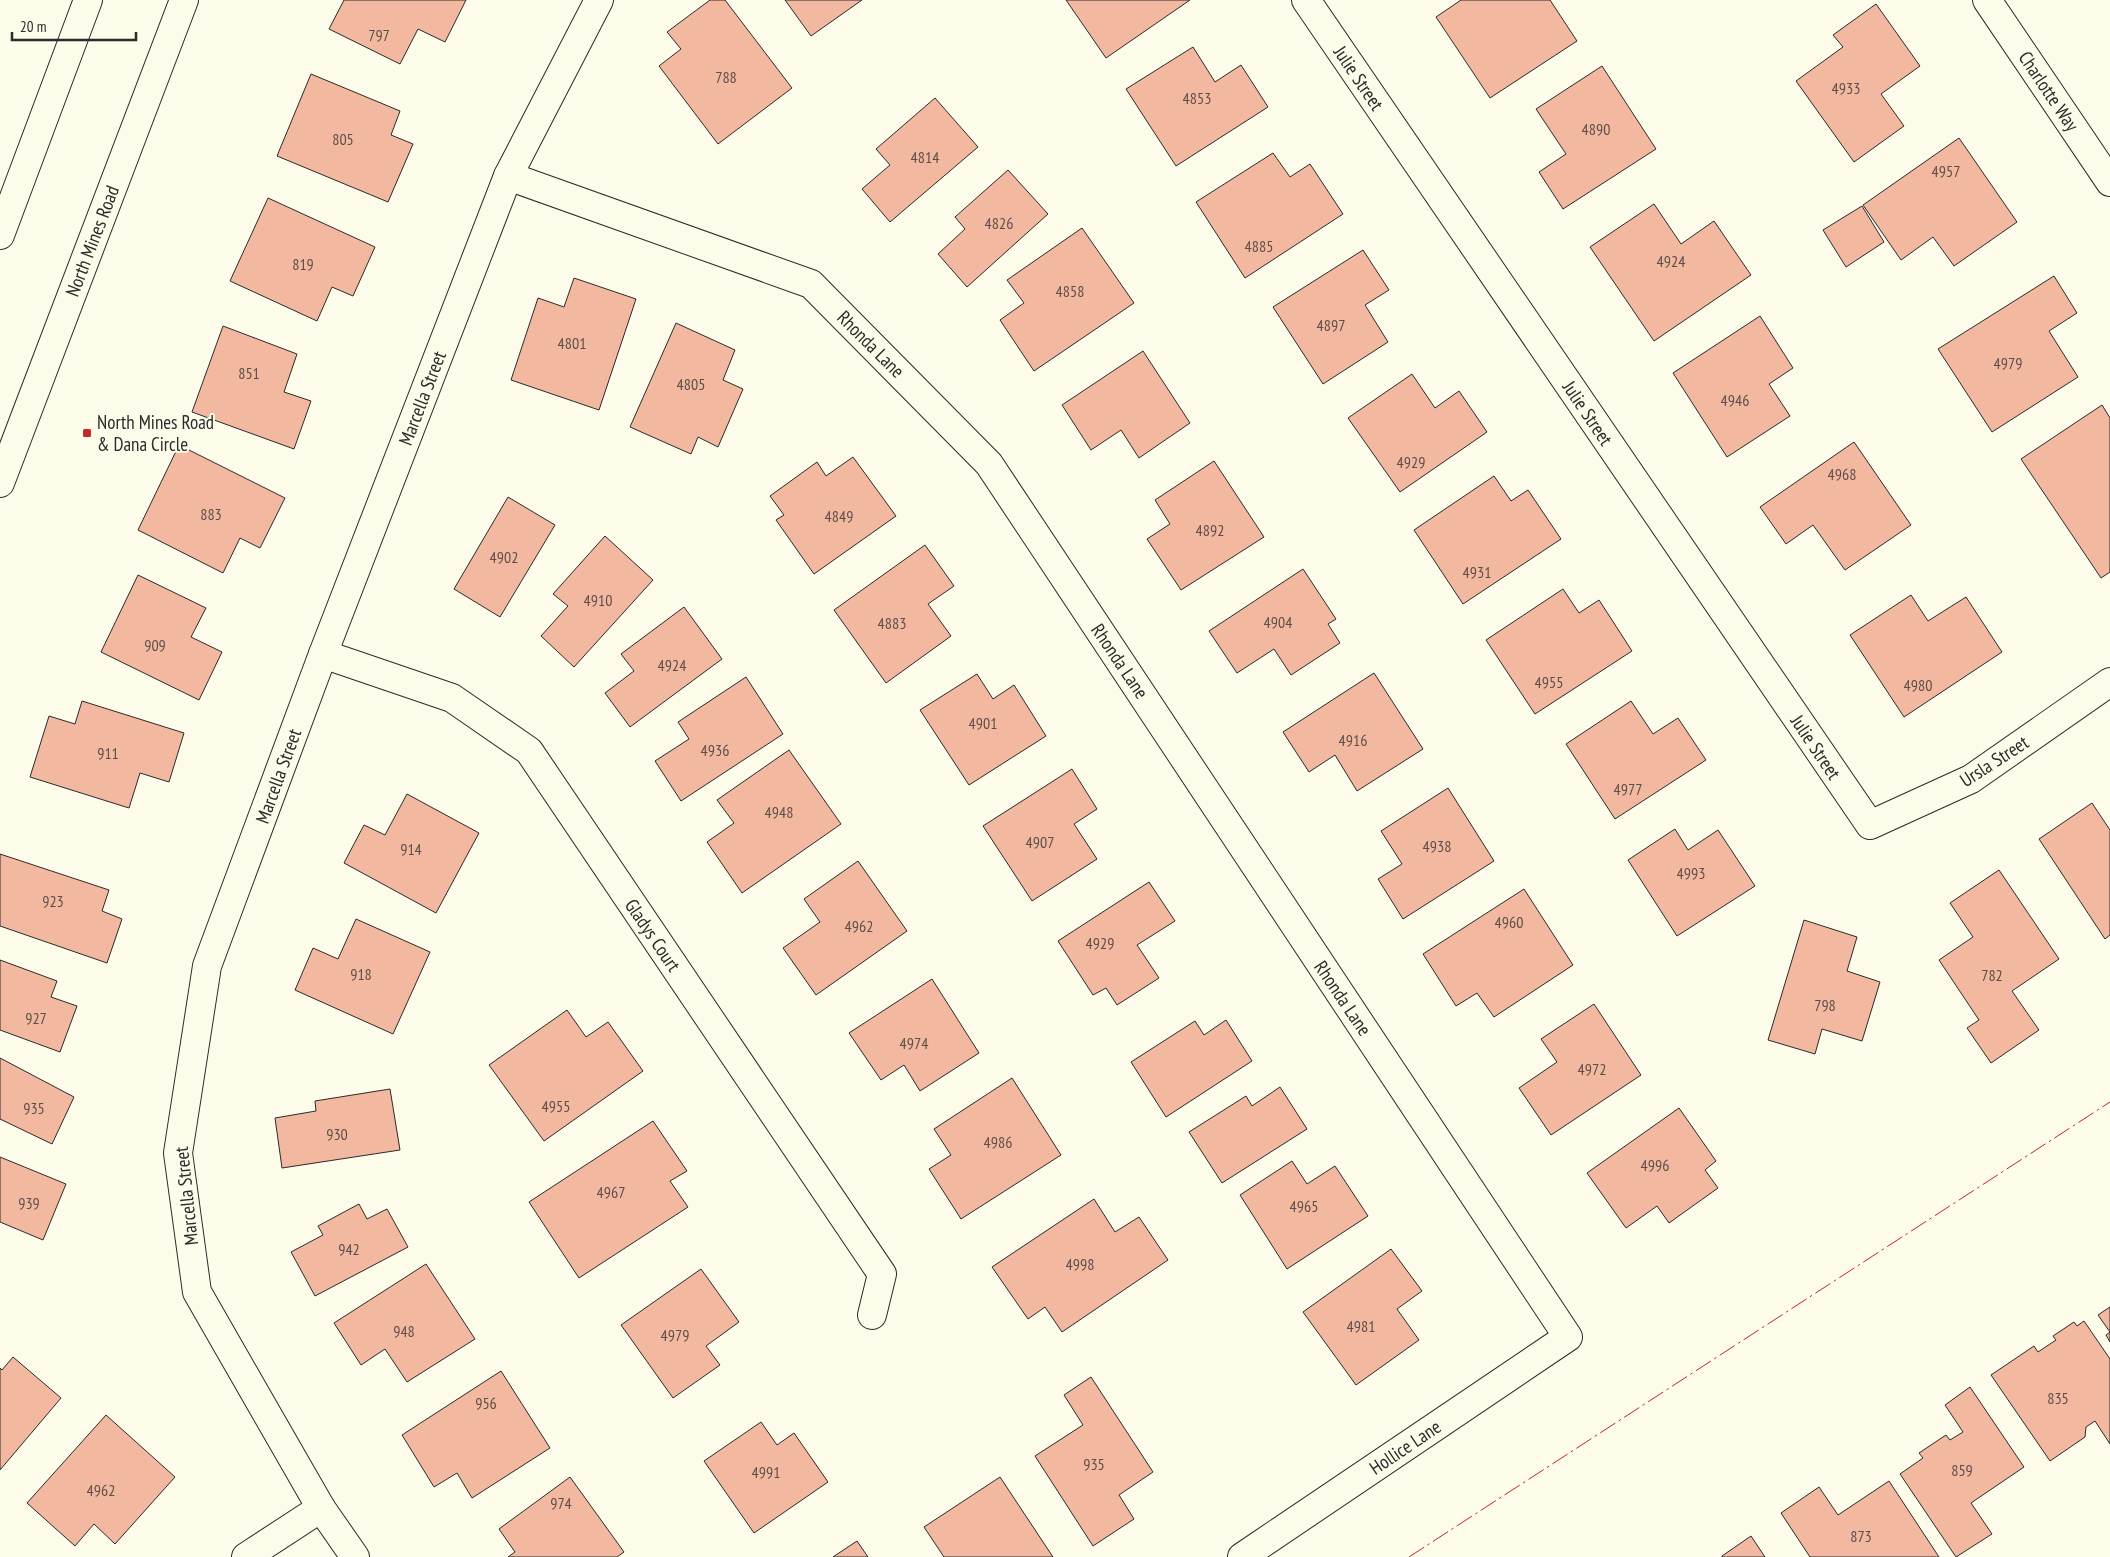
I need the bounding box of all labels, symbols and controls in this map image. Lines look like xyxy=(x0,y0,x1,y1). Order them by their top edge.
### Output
scale bar xyxy=(12,10,136,42)
text: 20 m xyxy=(20,17,46,36)
house number: 797 xyxy=(368,25,390,45)
street label: Julie Street xyxy=(1328,40,1390,115)
street label: Charlotte Way xyxy=(2014,46,2085,136)
house number: 788 xyxy=(715,67,737,87)
house number: 4933 xyxy=(1832,78,1860,98)
house number: 4853 xyxy=(1183,88,1211,108)
house number: 4890 xyxy=(1582,119,1610,139)
house number: 805 xyxy=(332,129,354,149)
house number: 4814 xyxy=(911,147,939,167)
house number: 4957 xyxy=(1932,161,1960,181)
street label: North Mines Road xyxy=(60,182,124,300)
house number: 4826 xyxy=(985,213,1013,233)
house number: 4885 xyxy=(1245,236,1273,256)
house number: 4924 xyxy=(1657,251,1685,271)
house number: 819 xyxy=(292,254,314,274)
house number: 4858 xyxy=(1056,281,1084,301)
street label: Rhonda Lane xyxy=(832,305,910,383)
house number: 4897 xyxy=(1317,315,1345,335)
house number: 4801 xyxy=(558,333,586,353)
street label: Marcella Street xyxy=(393,347,451,449)
house number: 4979 xyxy=(1994,353,2022,373)
house number: 851 xyxy=(238,363,260,383)
house number: 4805 xyxy=(677,374,705,394)
street label: Julie Street xyxy=(1557,375,1619,450)
house number: 4946 xyxy=(1721,390,1749,410)
place label: North Mines Road & Dana Circle xyxy=(97,410,214,456)
marker: North Mines Road & Dana Circle xyxy=(81,427,93,439)
house number: 4929 xyxy=(1397,452,1425,472)
house number: 4968 xyxy=(1828,464,1856,484)
house number: 883 xyxy=(200,504,222,524)
house number: 4849 xyxy=(825,506,853,526)
house number: 4892 xyxy=(1196,520,1224,540)
house number: 4902 xyxy=(490,547,518,567)
house number: 4931 xyxy=(1463,562,1491,582)
house number: 4910 xyxy=(584,590,612,610)
house number: 4904 xyxy=(1264,612,1292,632)
house number: 4883 xyxy=(878,613,906,633)
street label: Rhonda Lane xyxy=(1086,619,1154,703)
house number: 909 xyxy=(144,635,166,655)
house number: 4924 xyxy=(658,655,686,675)
house number: 4955 xyxy=(1535,672,1563,692)
house number: 4980 xyxy=(1904,675,1932,695)
street label: Julie Street xyxy=(1785,709,1847,784)
house number: 4901 xyxy=(969,713,997,733)
street label: Marcella Street xyxy=(250,725,306,827)
house number: 4916 xyxy=(1339,730,1367,750)
street label: Ursla Street xyxy=(1955,730,2033,792)
house number: 4936 xyxy=(701,740,729,760)
house number: 911 xyxy=(97,743,119,763)
house number: 4977 xyxy=(1614,779,1642,799)
house number: 4948 xyxy=(765,802,793,822)
house number: 4907 xyxy=(1026,832,1054,852)
house number: 4938 xyxy=(1423,836,1451,856)
house number: 914 xyxy=(400,839,422,859)
house number: 4993 xyxy=(1677,863,1705,883)
house number: 923 xyxy=(42,891,64,911)
street label: Gladys Court xyxy=(620,894,687,977)
house number: 4960 xyxy=(1495,912,1523,932)
house number: 4962 xyxy=(845,916,873,936)
house number: 4929 xyxy=(1086,933,1114,953)
street label: Rhonda Lane xyxy=(1309,956,1377,1040)
house number: 918 xyxy=(350,964,372,984)
house number: 782 xyxy=(1981,965,2003,985)
house number: 798 xyxy=(1814,995,1836,1015)
house number: 927 xyxy=(25,1008,47,1028)
house number: 4974 xyxy=(900,1033,928,1053)
house number: 4972 xyxy=(1578,1059,1606,1079)
house number: 4955 xyxy=(542,1096,570,1116)
house number: 935 xyxy=(23,1098,45,1118)
house number: 930 xyxy=(326,1124,348,1144)
house number: 4986 xyxy=(984,1132,1012,1152)
street label: Marcella Street xyxy=(169,1145,203,1246)
house number: 4996 xyxy=(1641,1155,1669,1175)
house number: 4967 xyxy=(597,1182,625,1202)
house number: 939 xyxy=(18,1193,40,1213)
house number: 4965 xyxy=(1290,1196,1318,1216)
house number: 942 xyxy=(338,1239,360,1259)
house number: 4998 xyxy=(1066,1254,1094,1274)
house number: 4981 xyxy=(1347,1316,1375,1336)
house number: 948 xyxy=(393,1321,415,1341)
house number: 4979 xyxy=(661,1325,689,1345)
house number: 835 xyxy=(2047,1388,2069,1408)
house number: 956 xyxy=(475,1393,497,1413)
street label: Hollice Lane xyxy=(1365,1414,1445,1480)
house number: 935 xyxy=(1083,1454,1105,1474)
house number: 859 xyxy=(1951,1460,1973,1480)
house number: 4991 xyxy=(752,1462,780,1482)
house number: 4962 xyxy=(87,1480,115,1500)
house number: 974 xyxy=(550,1493,572,1513)
house number: 873 xyxy=(1850,1526,1872,1546)

